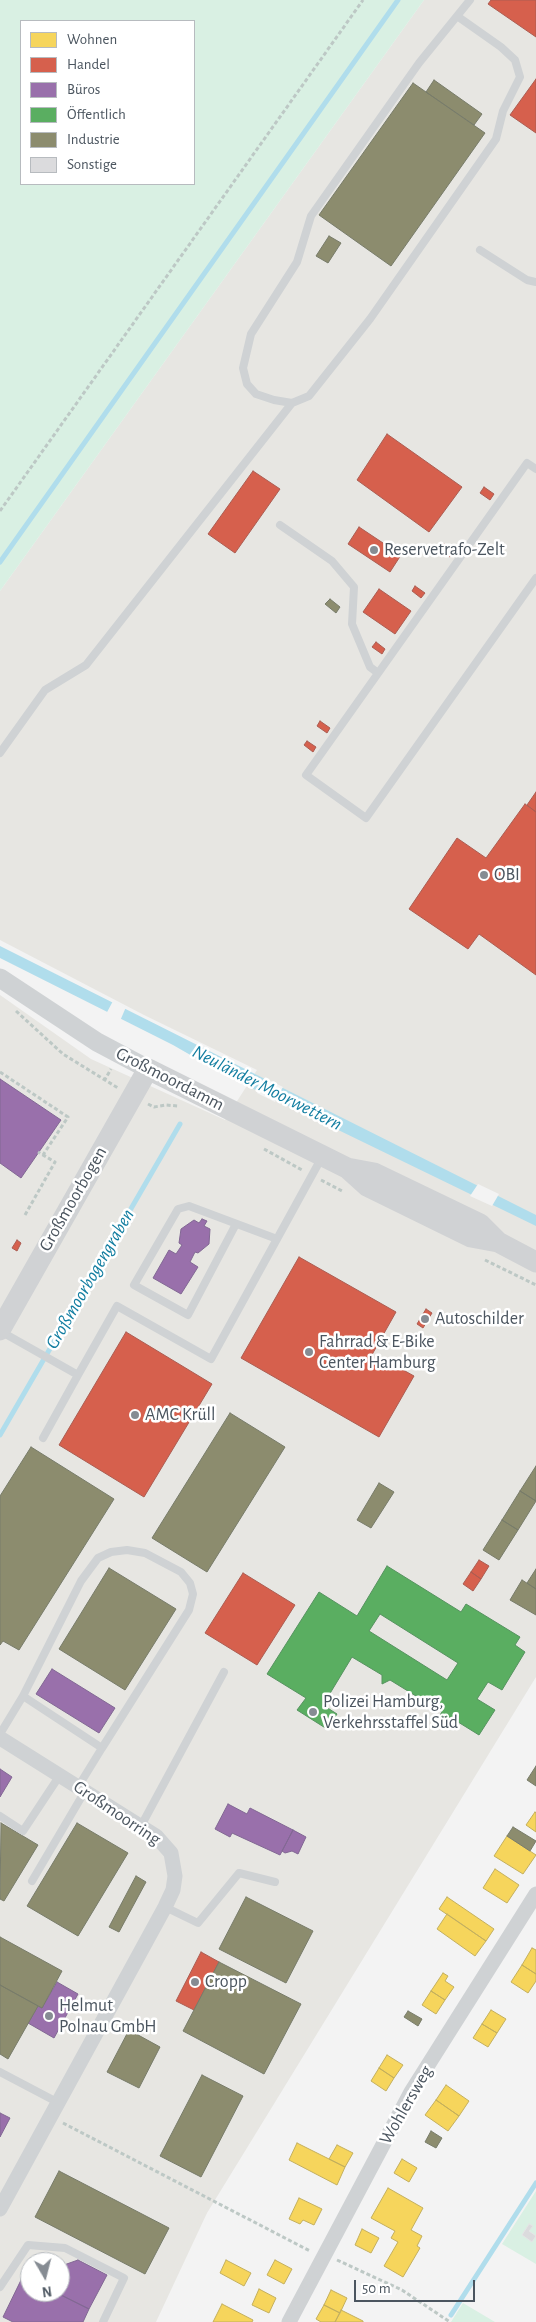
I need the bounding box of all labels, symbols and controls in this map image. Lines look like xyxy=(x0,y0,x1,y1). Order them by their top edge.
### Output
legend xyxy=(20,20,195,185)
text: Wohnen xyxy=(67,32,117,47)
text: Handel xyxy=(67,57,110,72)
text: Büros xyxy=(67,82,100,97)
text: Öffentlich xyxy=(67,107,126,122)
text: Industrie xyxy=(67,132,120,147)
text: Sonstige xyxy=(67,157,117,172)
place label: Reservetrafo-Zelt xyxy=(384,539,505,561)
marker: Reservetrafo-Zelt xyxy=(368,544,380,556)
place label: OBI xyxy=(494,864,520,886)
marker: OBI xyxy=(478,869,490,881)
water label: Neuländer Moorwettern xyxy=(188,1040,346,1136)
street label: Großmoordamm xyxy=(112,1042,228,1116)
street label: Großmoorbogen xyxy=(34,1143,112,1255)
water label: Großmoorbogengraben xyxy=(41,1205,139,1353)
place label: Autoschilder xyxy=(435,1308,524,1330)
marker: Autoschilder xyxy=(419,1313,431,1325)
place label: Fahrrad & E-Bike Center Hamburg xyxy=(319,1331,435,1374)
marker: Fahrrad & E-Bike Center Hamburg xyxy=(303,1346,315,1358)
place label: AMC Krüll xyxy=(145,1404,215,1426)
marker: AMC Krüll xyxy=(129,1409,141,1421)
place label: Polizei Hamburg, Verkehrsstaffel Süd xyxy=(323,1691,458,1734)
marker: Polizei Hamburg, Verkehrsstaffel Süd xyxy=(307,1706,319,1718)
street label: Großmoorring xyxy=(69,1776,165,1850)
place label: Cropp xyxy=(205,1971,247,1993)
marker: Cropp xyxy=(189,1976,201,1988)
place label: Helmut Polnau GmbH xyxy=(59,1995,157,2038)
marker: Helmut Polnau GmbH xyxy=(43,2010,55,2022)
street label: Wohlersweg xyxy=(375,2062,437,2148)
north arrow xyxy=(20,2252,70,2302)
scale bar xyxy=(356,2270,477,2302)
text: 50 m xyxy=(362,2281,391,2296)
text: N xyxy=(41,2283,53,2298)

